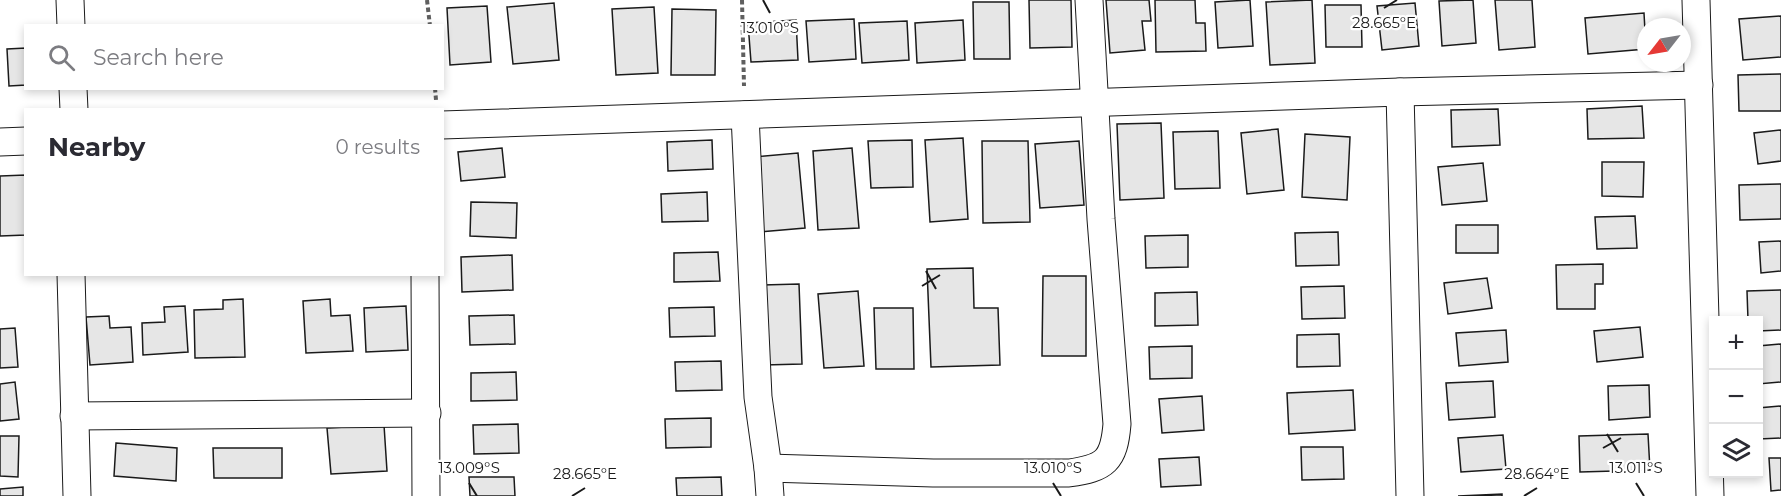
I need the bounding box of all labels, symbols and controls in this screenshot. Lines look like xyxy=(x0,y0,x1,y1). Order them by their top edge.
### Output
text: 28.665°E xyxy=(1352,13,1416,32)
text: 13.010°S xyxy=(741,18,799,37)
north arrow xyxy=(1637,18,1691,72)
search box xyxy=(24,24,444,90)
icon: search xyxy=(45,41,78,74)
text: Search here xyxy=(93,44,224,71)
text: Nearby xyxy=(48,131,145,163)
text: 0 results xyxy=(335,135,420,159)
map controls xyxy=(1709,316,1763,478)
button: + xyxy=(1709,316,1763,370)
button: − xyxy=(1709,370,1763,424)
button: layers xyxy=(1709,424,1763,478)
text: 13.009°S xyxy=(438,458,500,477)
text: 13.010°S xyxy=(1024,458,1082,477)
text: 13.011°S xyxy=(1609,458,1663,477)
text: 28.665°E xyxy=(553,464,617,483)
text: 28.664°E xyxy=(1504,464,1570,483)

